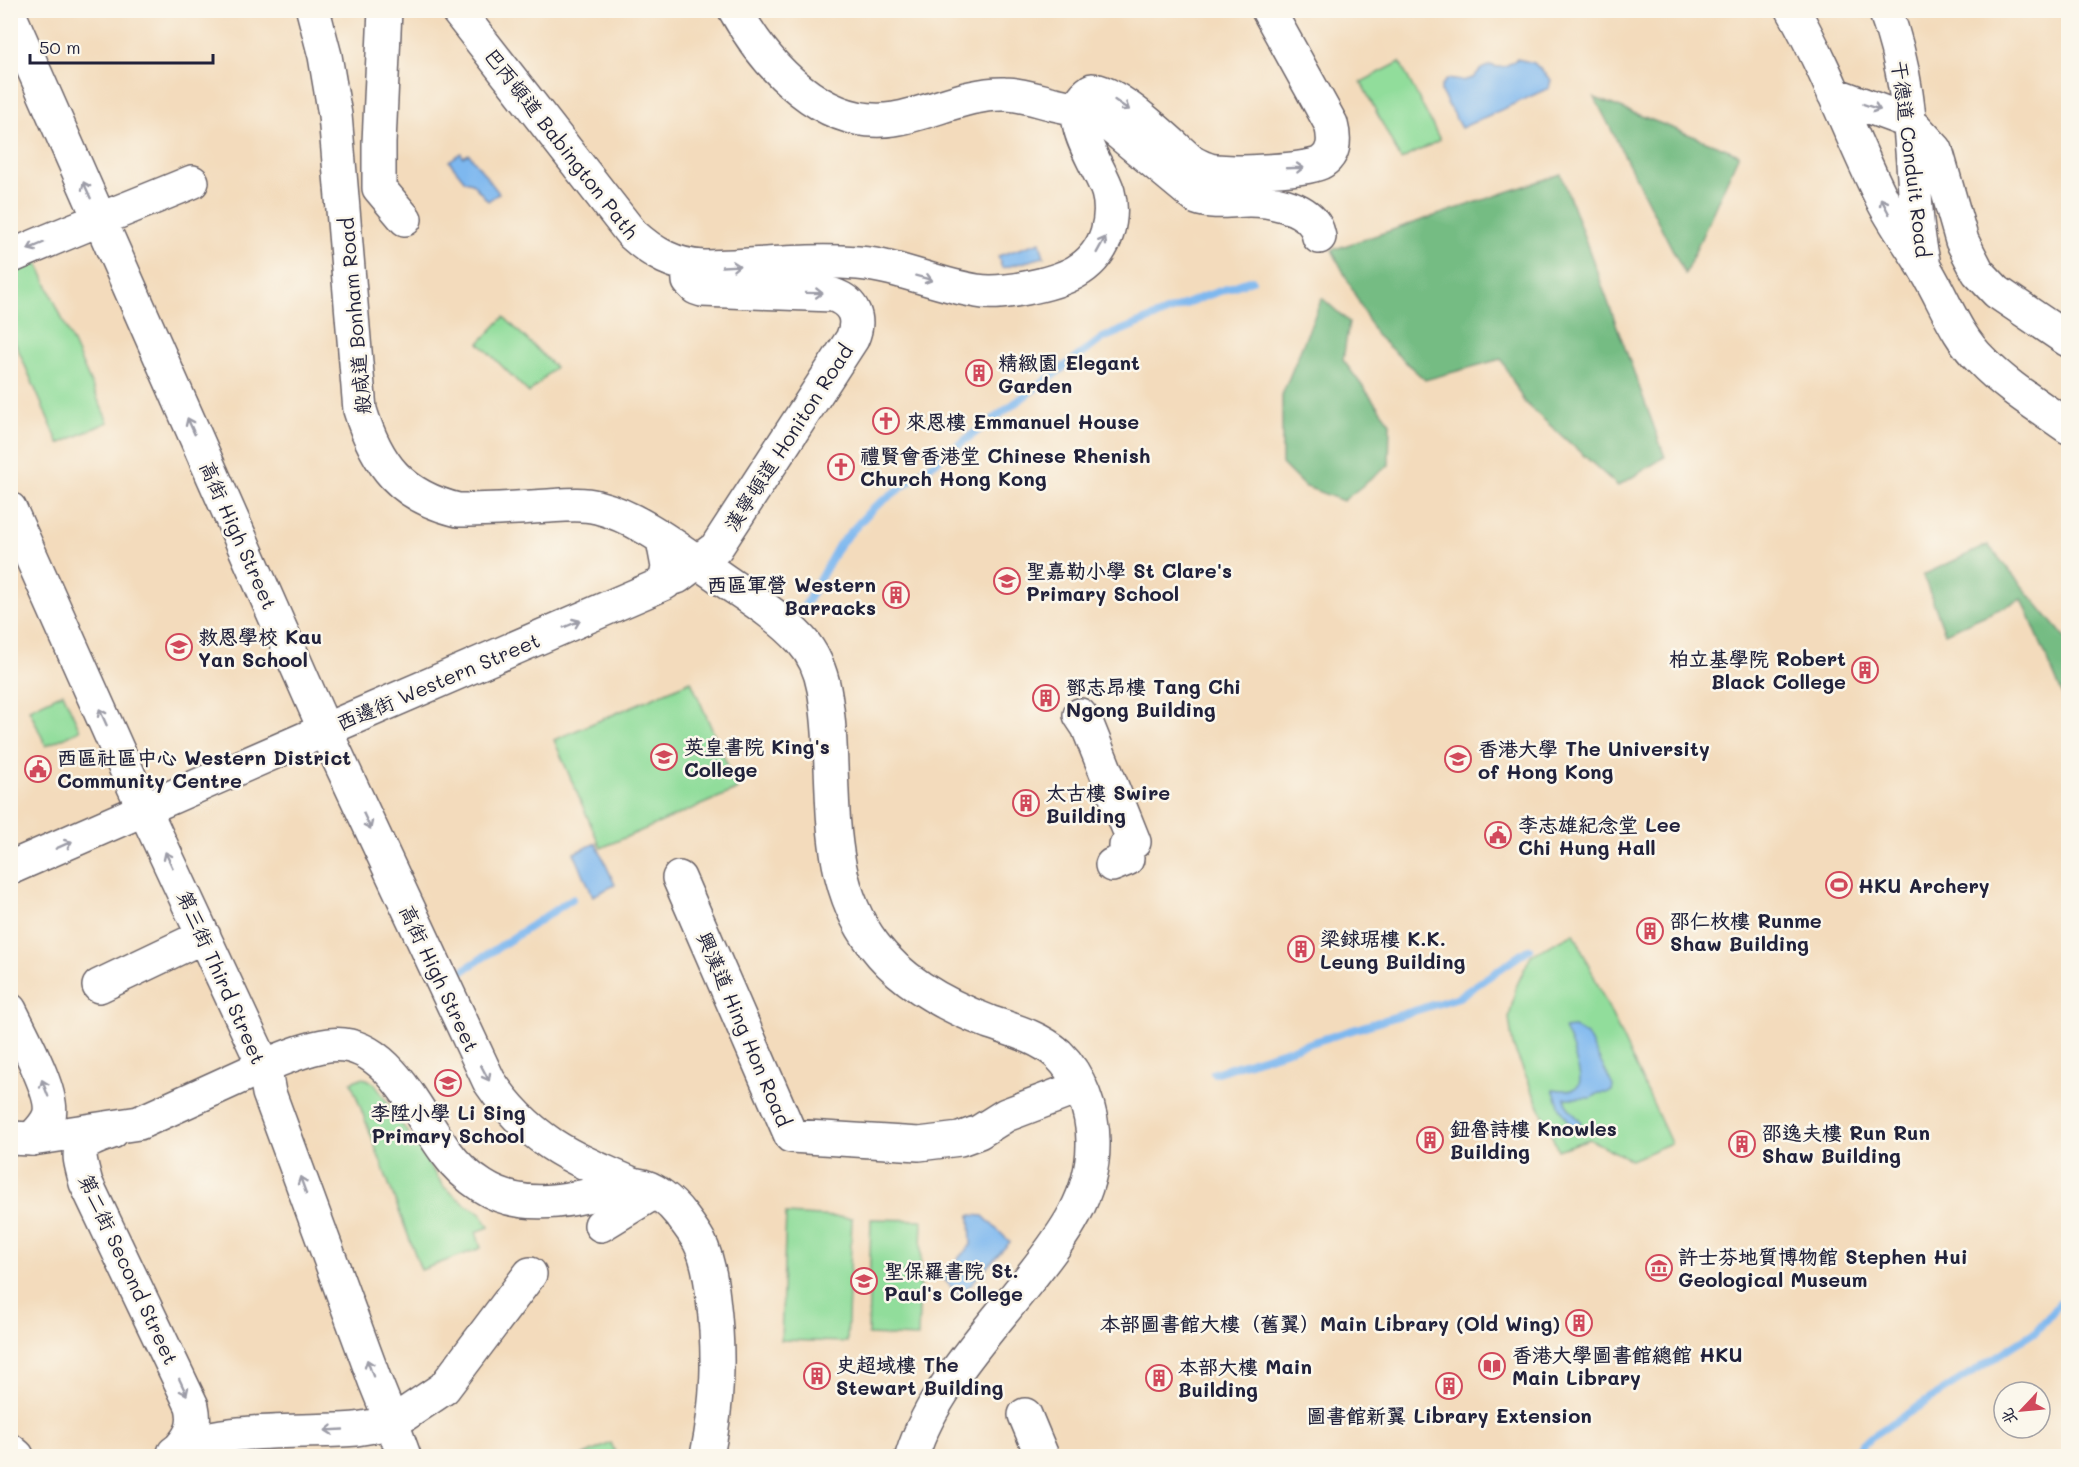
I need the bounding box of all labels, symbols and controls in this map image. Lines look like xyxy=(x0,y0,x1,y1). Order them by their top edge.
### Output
scale bar xyxy=(30,27,213,65)
text: 50 m xyxy=(39,35,81,59)
street label: 巴丙頓道 Babington Path xyxy=(479,42,645,244)
street label: 干德道 Conduit Road xyxy=(1887,59,1937,259)
one-way arrow xyxy=(1113,99,1130,111)
one-way arrow xyxy=(1863,103,1881,114)
one-way arrow xyxy=(1284,163,1304,174)
one-way arrow xyxy=(81,181,92,200)
one-way arrow xyxy=(1879,197,1890,215)
street label: 般咸道 Bonham Road xyxy=(332,216,376,416)
one-way arrow xyxy=(1095,237,1107,254)
one-way arrow xyxy=(27,241,45,252)
one-way arrow xyxy=(720,261,740,272)
one-way arrow xyxy=(914,273,933,284)
one-way arrow xyxy=(803,287,823,299)
street label: 漢寧頓道 Honiton Road xyxy=(718,339,858,535)
place label: 精緻園 Elegant Garden xyxy=(998,349,1140,398)
building icon: 精緻園 Elegant Garden xyxy=(964,358,994,388)
church icon: 來恩樓 Emmanuel House xyxy=(871,406,901,436)
place label: 來恩樓 Emmanuel House xyxy=(906,408,1139,434)
one-way arrow xyxy=(185,417,196,436)
place label: 禮賢會香港堂 Chinese Rhenish Church Hong Kong xyxy=(860,442,1150,491)
church icon: 禮賢會香港堂 Chinese Rhenish Church Hong Kong xyxy=(826,452,856,482)
street label: 高街 High Street xyxy=(195,457,283,613)
place label: 聖嘉勒小學 St Clare's Primary School xyxy=(1026,557,1232,606)
school or university icon: 聖嘉勒小學 St Clare's Primary School xyxy=(992,566,1022,596)
place label: 西區軍營 Western Barracks xyxy=(707,571,876,620)
building icon: 西區軍營 Western Barracks xyxy=(881,580,911,610)
one-way arrow xyxy=(562,618,580,630)
place label: 救恩學校 Kau Yan School xyxy=(198,623,322,672)
street label: 西邊街 Western Street xyxy=(332,626,544,736)
school or university icon: 救恩學校 Kau Yan School xyxy=(164,632,194,662)
place label: 柏立基學院 Robert Black College xyxy=(1669,645,1846,694)
building icon: 柏立基學院 Robert Black College xyxy=(1850,655,1880,685)
place label: 鄧志昂樓 Tang Chi Ngong Building xyxy=(1066,673,1241,722)
building icon: 鄧志昂樓 Tang Chi Ngong Building xyxy=(1031,683,1061,713)
one-way arrow xyxy=(97,709,108,727)
place label: 英皇書院 King's College xyxy=(684,733,830,782)
place label: 香港大學 The University of Hong Kong xyxy=(1478,735,1710,784)
school or university icon: 英皇書院 King's College xyxy=(649,742,679,772)
place label: 西區社區中心 Western District Community Centre xyxy=(57,744,351,793)
school or university icon: 香港大學 The University of Hong Kong xyxy=(1443,744,1473,774)
public building icon: 西區社區中心 Western District Community Centre xyxy=(23,754,53,784)
place label: 太古樓 Swire Building xyxy=(1046,779,1170,828)
building icon: 太古樓 Swire Building xyxy=(1011,788,1041,818)
one-way arrow xyxy=(361,811,373,829)
place label: 李志雄紀念堂 Lee Chi Hung Hall xyxy=(1518,811,1681,860)
public building icon: 李志雄紀念堂 Lee Chi Hung Hall xyxy=(1483,820,1513,850)
one-way arrow xyxy=(55,838,73,849)
one-way arrow xyxy=(163,851,174,869)
sports icon: HKU Archery xyxy=(1824,870,1854,900)
place label: HKU Archery xyxy=(1858,872,1990,898)
street label: 第三街 Third Street xyxy=(172,886,272,1068)
street label: 高街 High Street xyxy=(394,900,486,1056)
place label: 邵仁枚樓 Runme Shaw Building xyxy=(1670,907,1822,956)
building icon: 邵仁枚樓 Runme Shaw Building xyxy=(1635,916,1665,946)
place label: 梁銶琚樓 K.K. Leung Building xyxy=(1320,925,1466,974)
street label: 興漢道 Hing Hon Road xyxy=(692,928,798,1130)
building icon: 梁銶琚樓 K.K. Leung Building xyxy=(1286,934,1316,964)
one-way arrow xyxy=(480,1064,491,1082)
school or university icon: 李陞小學 Li Sing Primary School xyxy=(433,1068,463,1098)
one-way arrow xyxy=(39,1079,50,1097)
place label: 李陞小學 Li Sing Primary School xyxy=(370,1099,526,1148)
place label: 鈕魯詩樓 Knowles Building xyxy=(1450,1115,1617,1164)
place label: 邵逸夫樓 Run Run Shaw Building xyxy=(1762,1119,1930,1168)
building icon: 鈕魯詩樓 Knowles Building xyxy=(1415,1125,1445,1155)
building icon: 邵逸夫樓 Run Run Shaw Building xyxy=(1727,1129,1757,1159)
street label: 第二街 Second Street xyxy=(73,1169,185,1369)
one-way arrow xyxy=(297,1176,308,1195)
place label: 許士芬地質博物館 Stephen Hui Geological Museum xyxy=(1678,1243,1968,1292)
museum icon: 許士芬地質博物館 Stephen Hui Geological Museum xyxy=(1644,1253,1674,1283)
place label: 聖保羅書院 St. Paul's College xyxy=(884,1257,1023,1306)
school or university icon: 聖保羅書院 St. Paul's College xyxy=(849,1266,879,1296)
building icon: 本部圖書館大樓（舊翼）Main Library (Old Wing) xyxy=(1564,1308,1594,1338)
place label: 本部圖書館大樓（舊翼）Main Library (Old Wing) xyxy=(1100,1310,1560,1336)
place label: 香港大學圖書館總館 HKU Main Library xyxy=(1512,1341,1743,1390)
place label: 史超域樓 The Stewart Building xyxy=(836,1351,1003,1400)
library icon: 香港大學圖書館總館 HKU Main Library xyxy=(1477,1351,1507,1381)
place label: 本部大樓 Main Building xyxy=(1178,1353,1312,1402)
one-way arrow xyxy=(364,1360,375,1378)
building icon: 史超域樓 The Stewart Building xyxy=(802,1361,832,1391)
building icon: 本部大樓 Main Building xyxy=(1144,1363,1174,1393)
building icon: 圖書館新翼 Library Extension xyxy=(1434,1371,1464,1401)
one-way arrow xyxy=(178,1378,189,1396)
north arrow xyxy=(1992,1380,2052,1440)
place label: 圖書館新翼 Library Extension xyxy=(1306,1402,1592,1428)
text: 北 xyxy=(1995,1405,2021,1429)
one-way arrow xyxy=(325,1424,345,1435)

